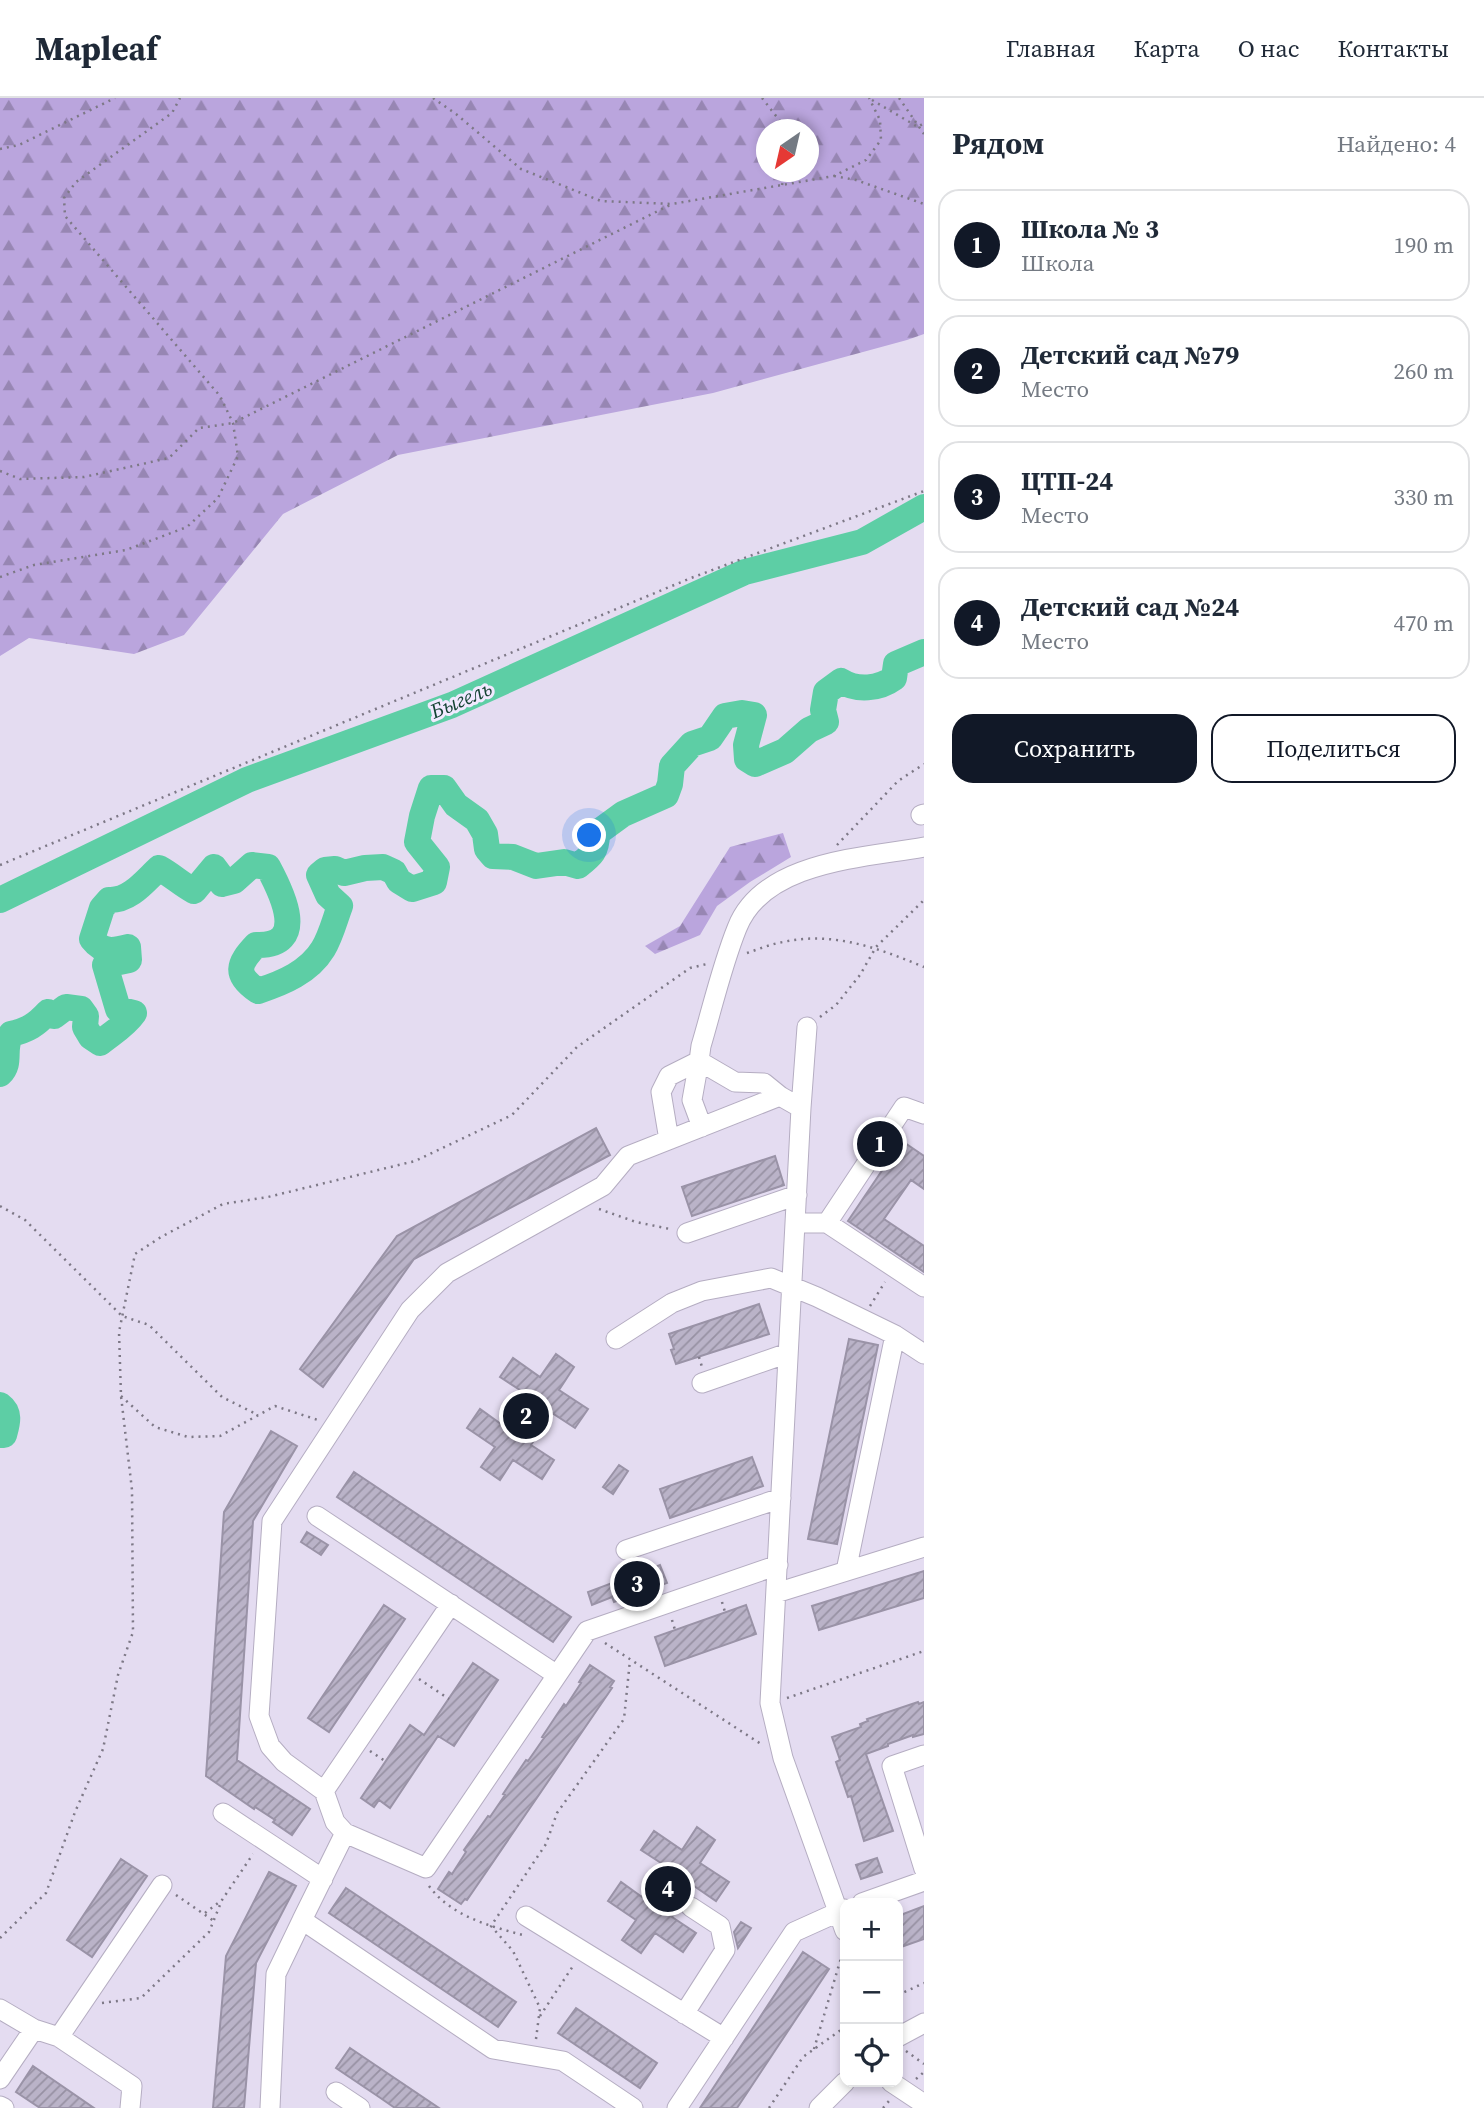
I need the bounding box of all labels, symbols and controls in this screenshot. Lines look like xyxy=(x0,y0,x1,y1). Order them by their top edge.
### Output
text: Mapleaf xyxy=(35,26,158,71)
text: Главная xyxy=(1006,32,1095,65)
text: Карта xyxy=(1133,32,1200,65)
text: О нас xyxy=(1238,32,1299,65)
text: Контакты xyxy=(1337,32,1449,65)
north arrow xyxy=(756,119,819,182)
text: Рядом xyxy=(952,123,1044,164)
text: Найдено: 4 xyxy=(1337,128,1456,160)
text: Школа № 3 xyxy=(1021,211,1159,247)
text: 1 xyxy=(971,229,983,261)
text: 190 m xyxy=(1393,229,1454,261)
text: Школа xyxy=(1021,247,1094,279)
text: Детский сад №79 xyxy=(1021,337,1239,373)
text: 2 xyxy=(971,355,983,387)
text: 260 m xyxy=(1393,355,1454,387)
text: Место xyxy=(1021,373,1089,405)
text: ЦТП-24 xyxy=(1021,463,1113,499)
text: 3 xyxy=(971,481,983,513)
text: 330 m xyxy=(1393,481,1454,513)
text: Место xyxy=(1021,499,1089,531)
text: Детский сад №24 xyxy=(1021,589,1239,625)
text: 4 xyxy=(971,607,983,639)
text: 470 m xyxy=(1393,607,1454,639)
text: Место xyxy=(1021,625,1089,657)
water label: Быгель xyxy=(425,673,497,726)
button: Сохранить xyxy=(952,714,1197,783)
button: Поделиться xyxy=(1211,714,1456,783)
your location xyxy=(572,818,606,852)
pin: 1 xyxy=(857,1118,903,1170)
pin: 2 xyxy=(503,1390,549,1442)
pin: 3 xyxy=(614,1558,660,1610)
pin: 4 xyxy=(645,1863,691,1915)
map controls xyxy=(840,1898,903,2087)
button: + xyxy=(840,1898,903,1961)
button: − xyxy=(840,1961,903,2024)
button: locate xyxy=(840,2024,903,2087)

